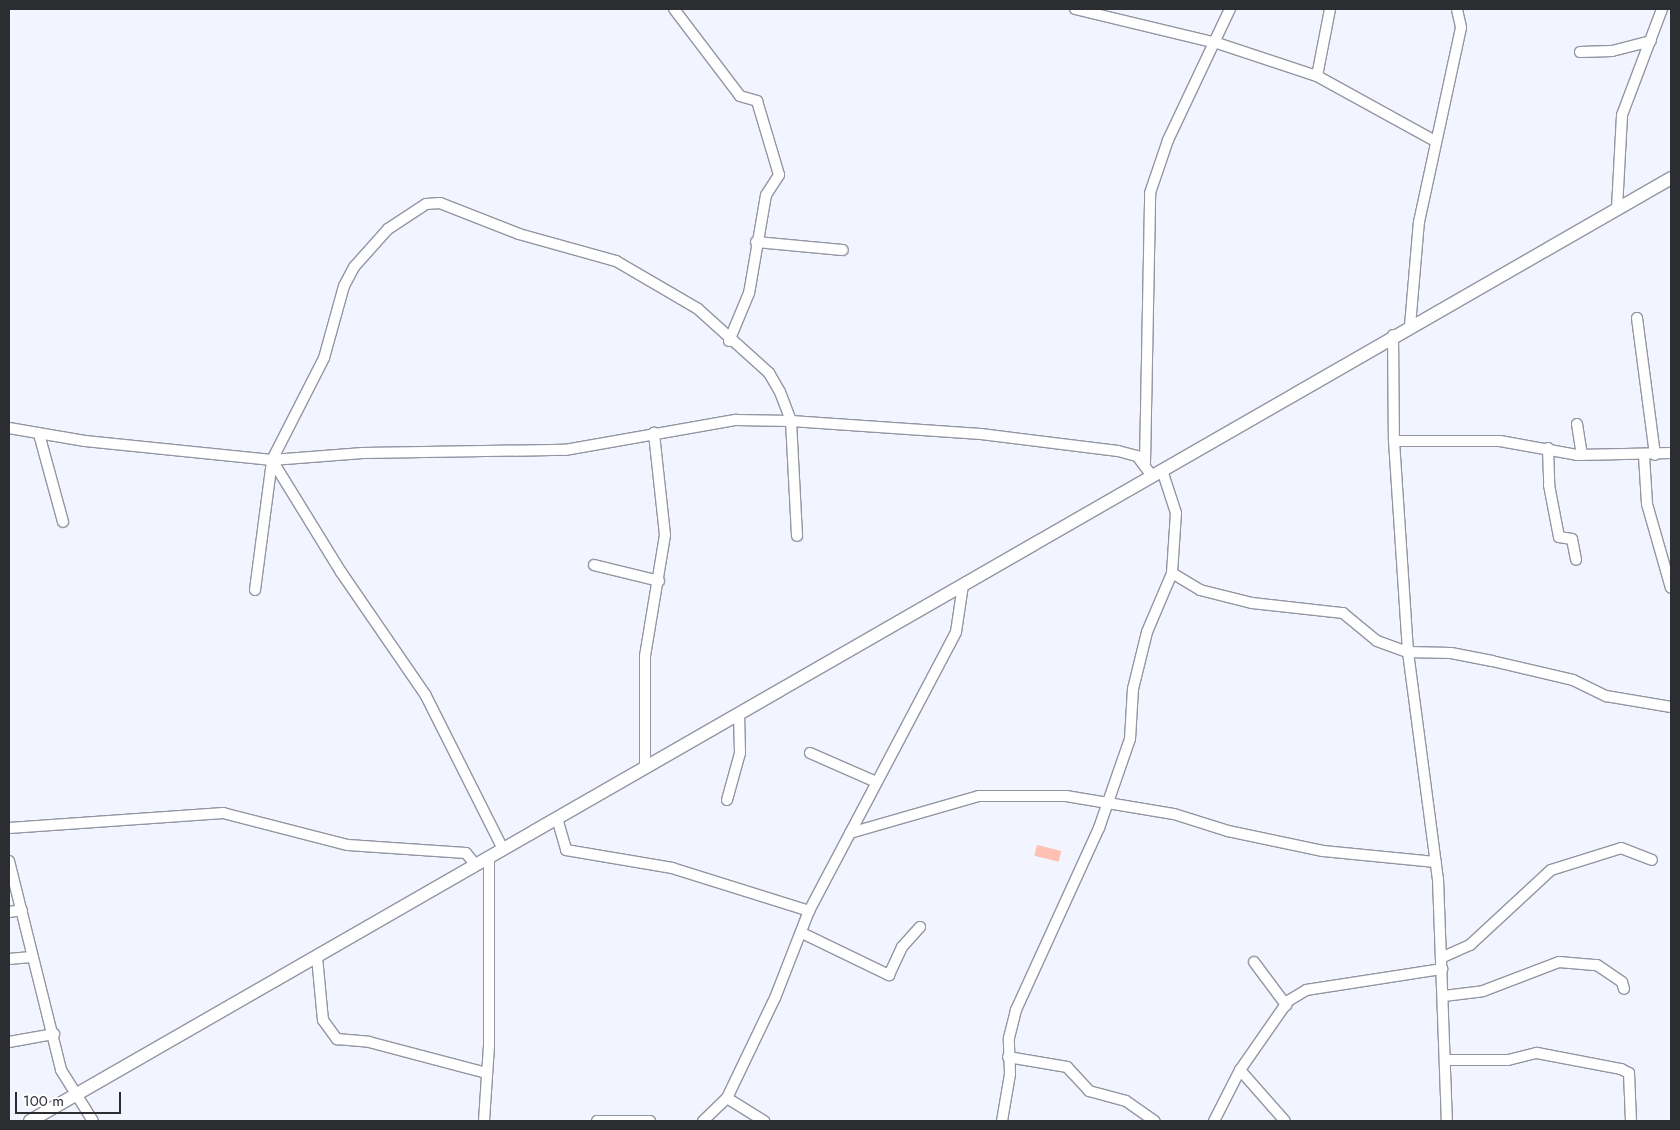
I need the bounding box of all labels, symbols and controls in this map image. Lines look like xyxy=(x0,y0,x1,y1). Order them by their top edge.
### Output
scale bar xyxy=(18,1082,124,1114)
text: 100 m xyxy=(23,1090,64,1112)

